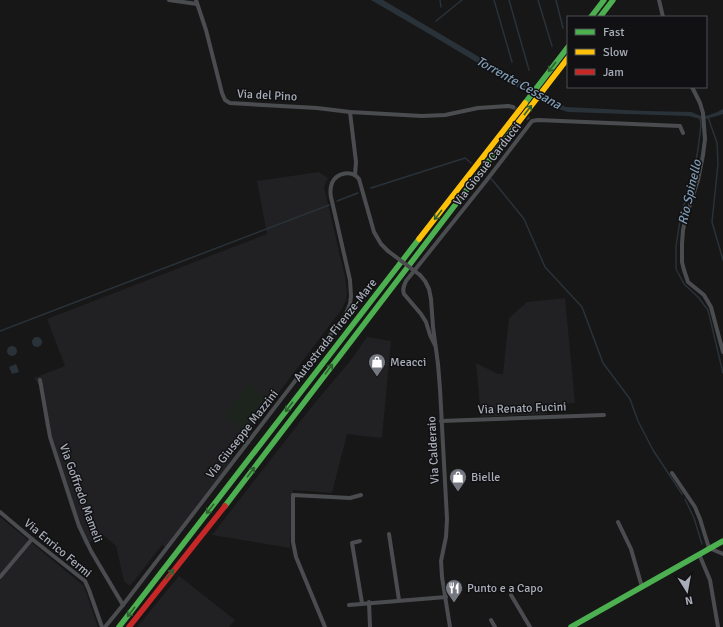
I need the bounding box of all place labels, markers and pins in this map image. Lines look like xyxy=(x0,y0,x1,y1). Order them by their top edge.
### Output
shop icon: Meacci xyxy=(367,352,387,377)
place label: Meacci xyxy=(390,355,426,370)
shop icon: Bielle xyxy=(448,467,468,492)
place label: Bielle xyxy=(471,470,500,485)
restaurant icon: Punto e a Capo xyxy=(444,578,464,603)
place label: Punto e a Capo xyxy=(467,581,543,596)

